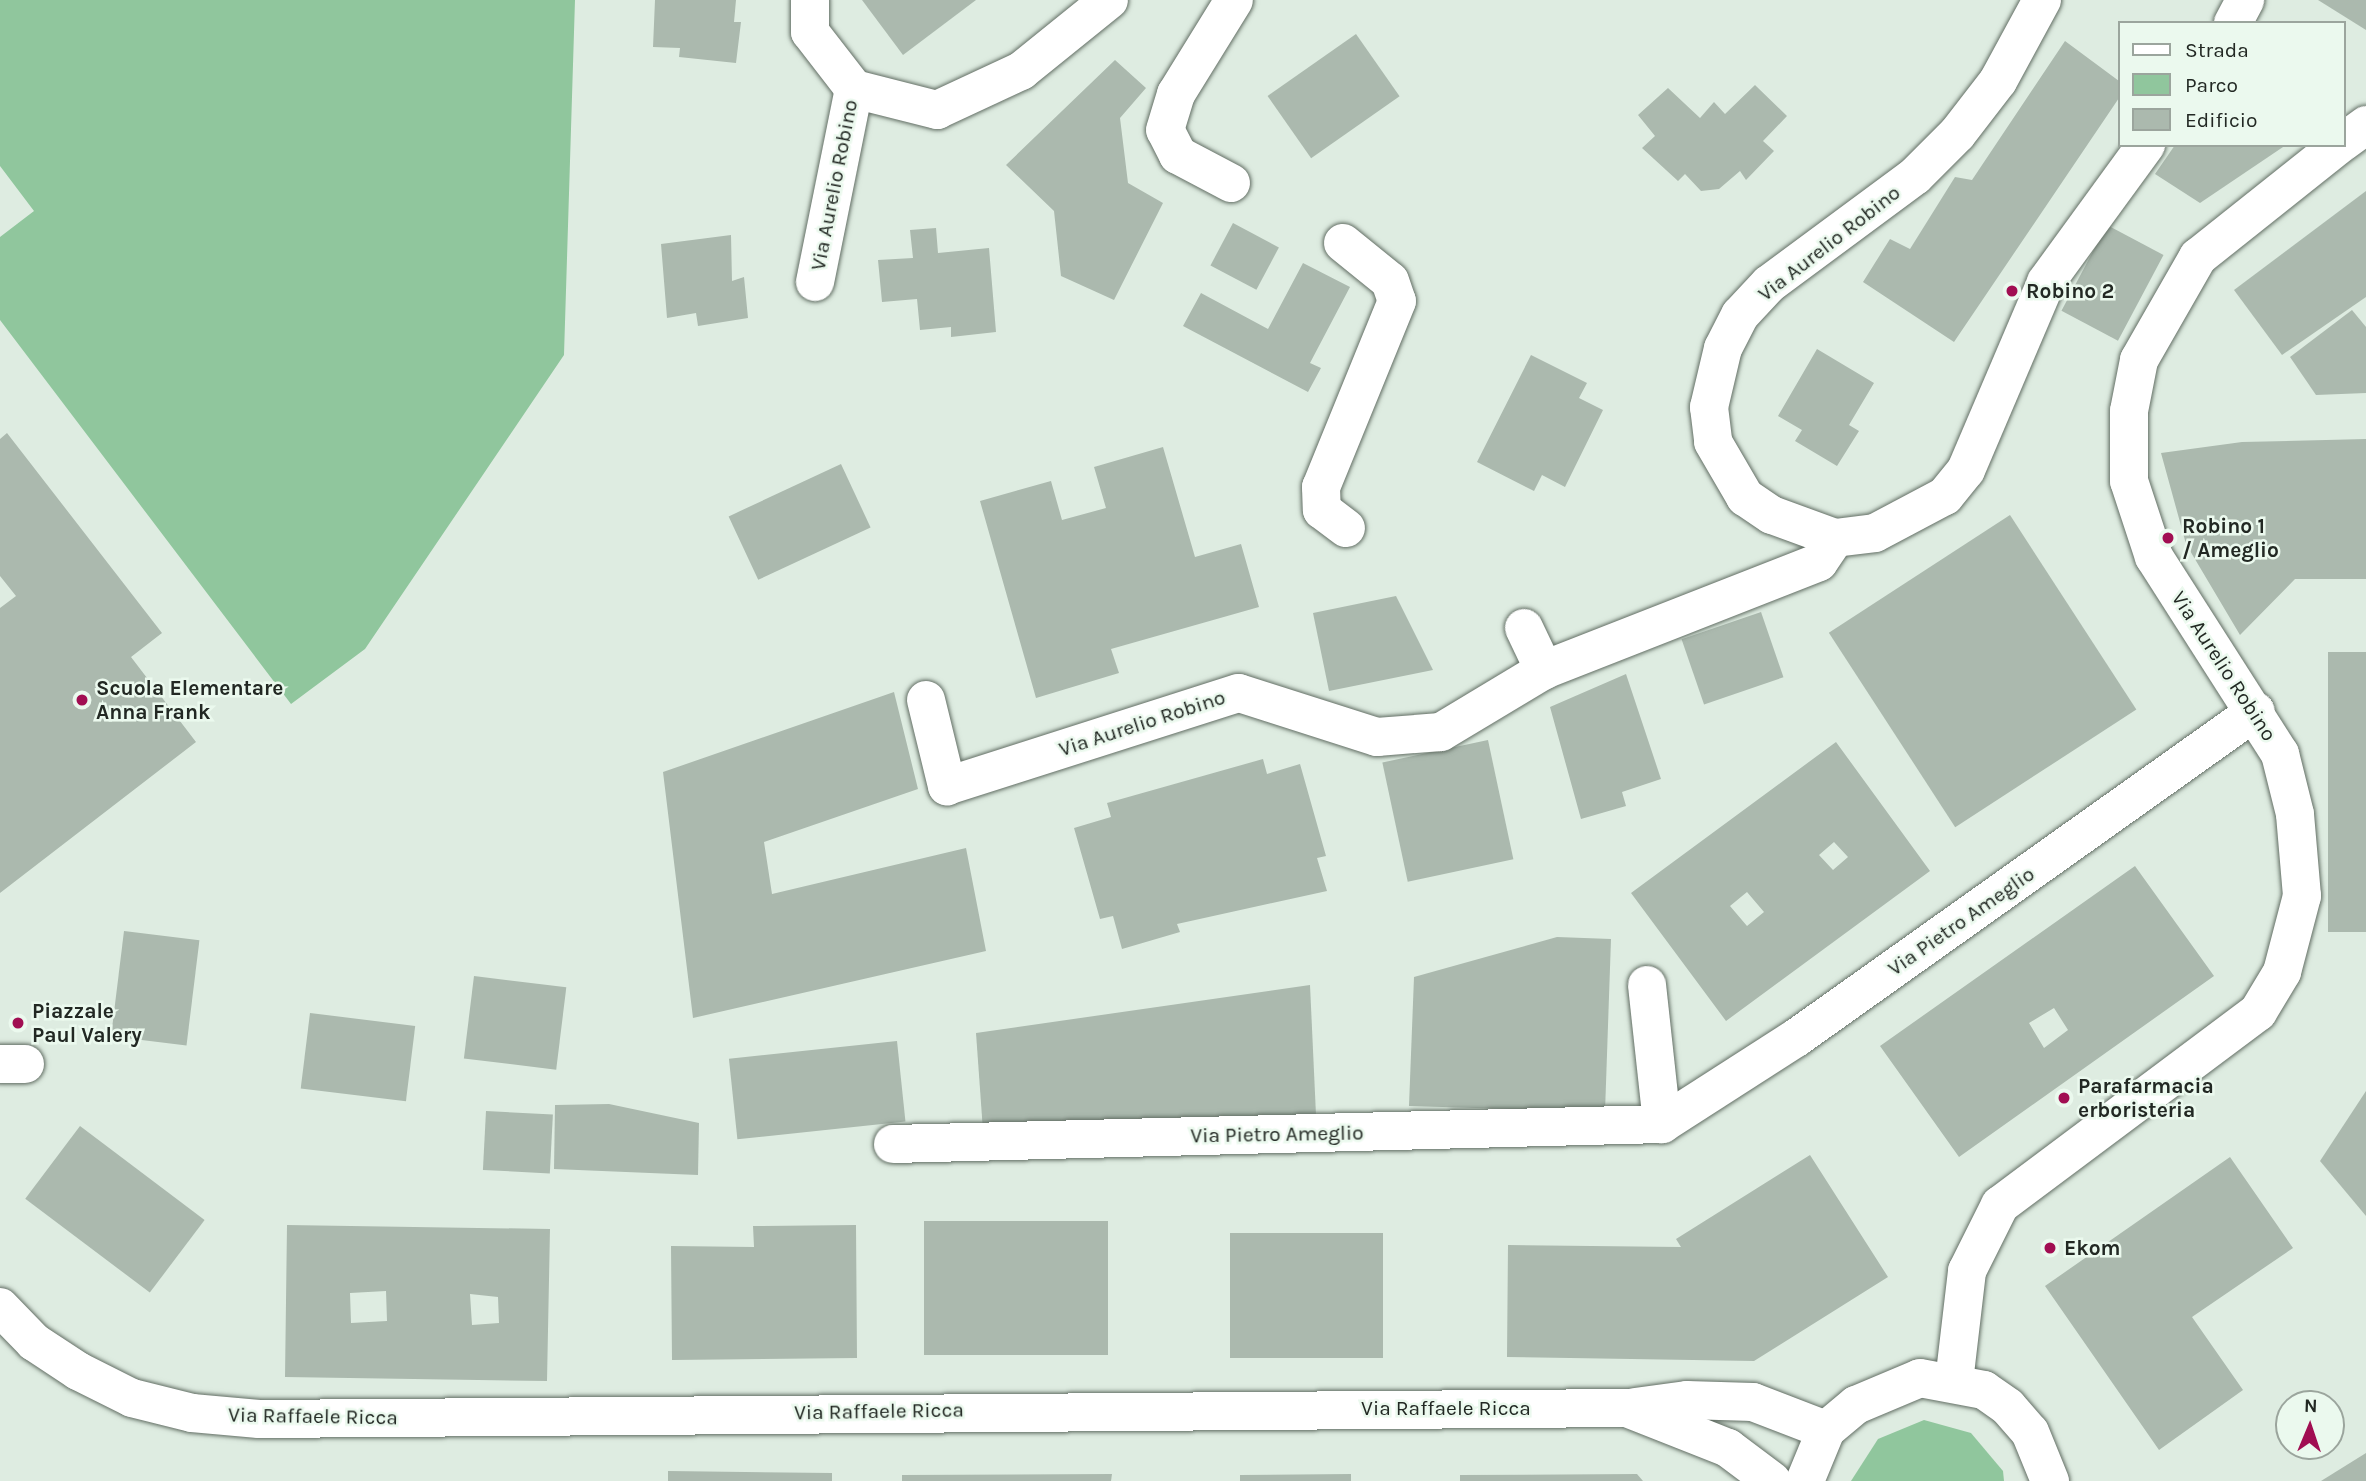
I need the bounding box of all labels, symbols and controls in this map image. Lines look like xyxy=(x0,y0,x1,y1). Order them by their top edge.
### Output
legend xyxy=(2118,21,2345,147)
text: Strada xyxy=(2185,38,2249,62)
text: Parco xyxy=(2185,73,2238,97)
street label: Via Aurelio Robino xyxy=(805,97,863,273)
text: Edificio xyxy=(2185,108,2258,132)
street label: Via Aurelio Robino xyxy=(1753,180,1905,306)
place label: Robino 2 xyxy=(2026,278,2114,304)
marker: Robino 2 xyxy=(2004,283,2020,299)
place label: Robino 1 / Ameglio xyxy=(2182,513,2279,563)
marker: Robino 1 / Ameglio xyxy=(2160,530,2176,546)
street label: Via Aurelio Robino xyxy=(2166,586,2282,746)
place label: Scuola Elementare Anna Frank xyxy=(96,675,283,725)
street label: Via Aurelio Robino xyxy=(1056,684,1228,762)
marker: Scuola Elementare Anna Frank xyxy=(74,692,90,708)
street label: Via Pietro Ameglio xyxy=(1883,861,2039,981)
place label: Piazzale Paul Valery xyxy=(32,998,142,1048)
marker: Piazzale Paul Valery xyxy=(10,1015,26,1031)
place label: Parafarmacia erboristeria xyxy=(2078,1073,2214,1123)
marker: Parafarmacia erboristeria xyxy=(2056,1090,2072,1106)
street label: Via Pietro Ameglio xyxy=(1190,1120,1364,1148)
place label: Ekom xyxy=(2064,1235,2121,1261)
marker: Ekom xyxy=(2042,1240,2058,1256)
north arrow xyxy=(2275,1390,2345,1460)
street label: Via Raffaele Ricca xyxy=(1361,1395,1531,1421)
text: N xyxy=(2303,1395,2318,1417)
street label: Via Raffaele Ricca xyxy=(794,1397,964,1425)
street label: Via Raffaele Ricca xyxy=(228,1402,398,1430)

